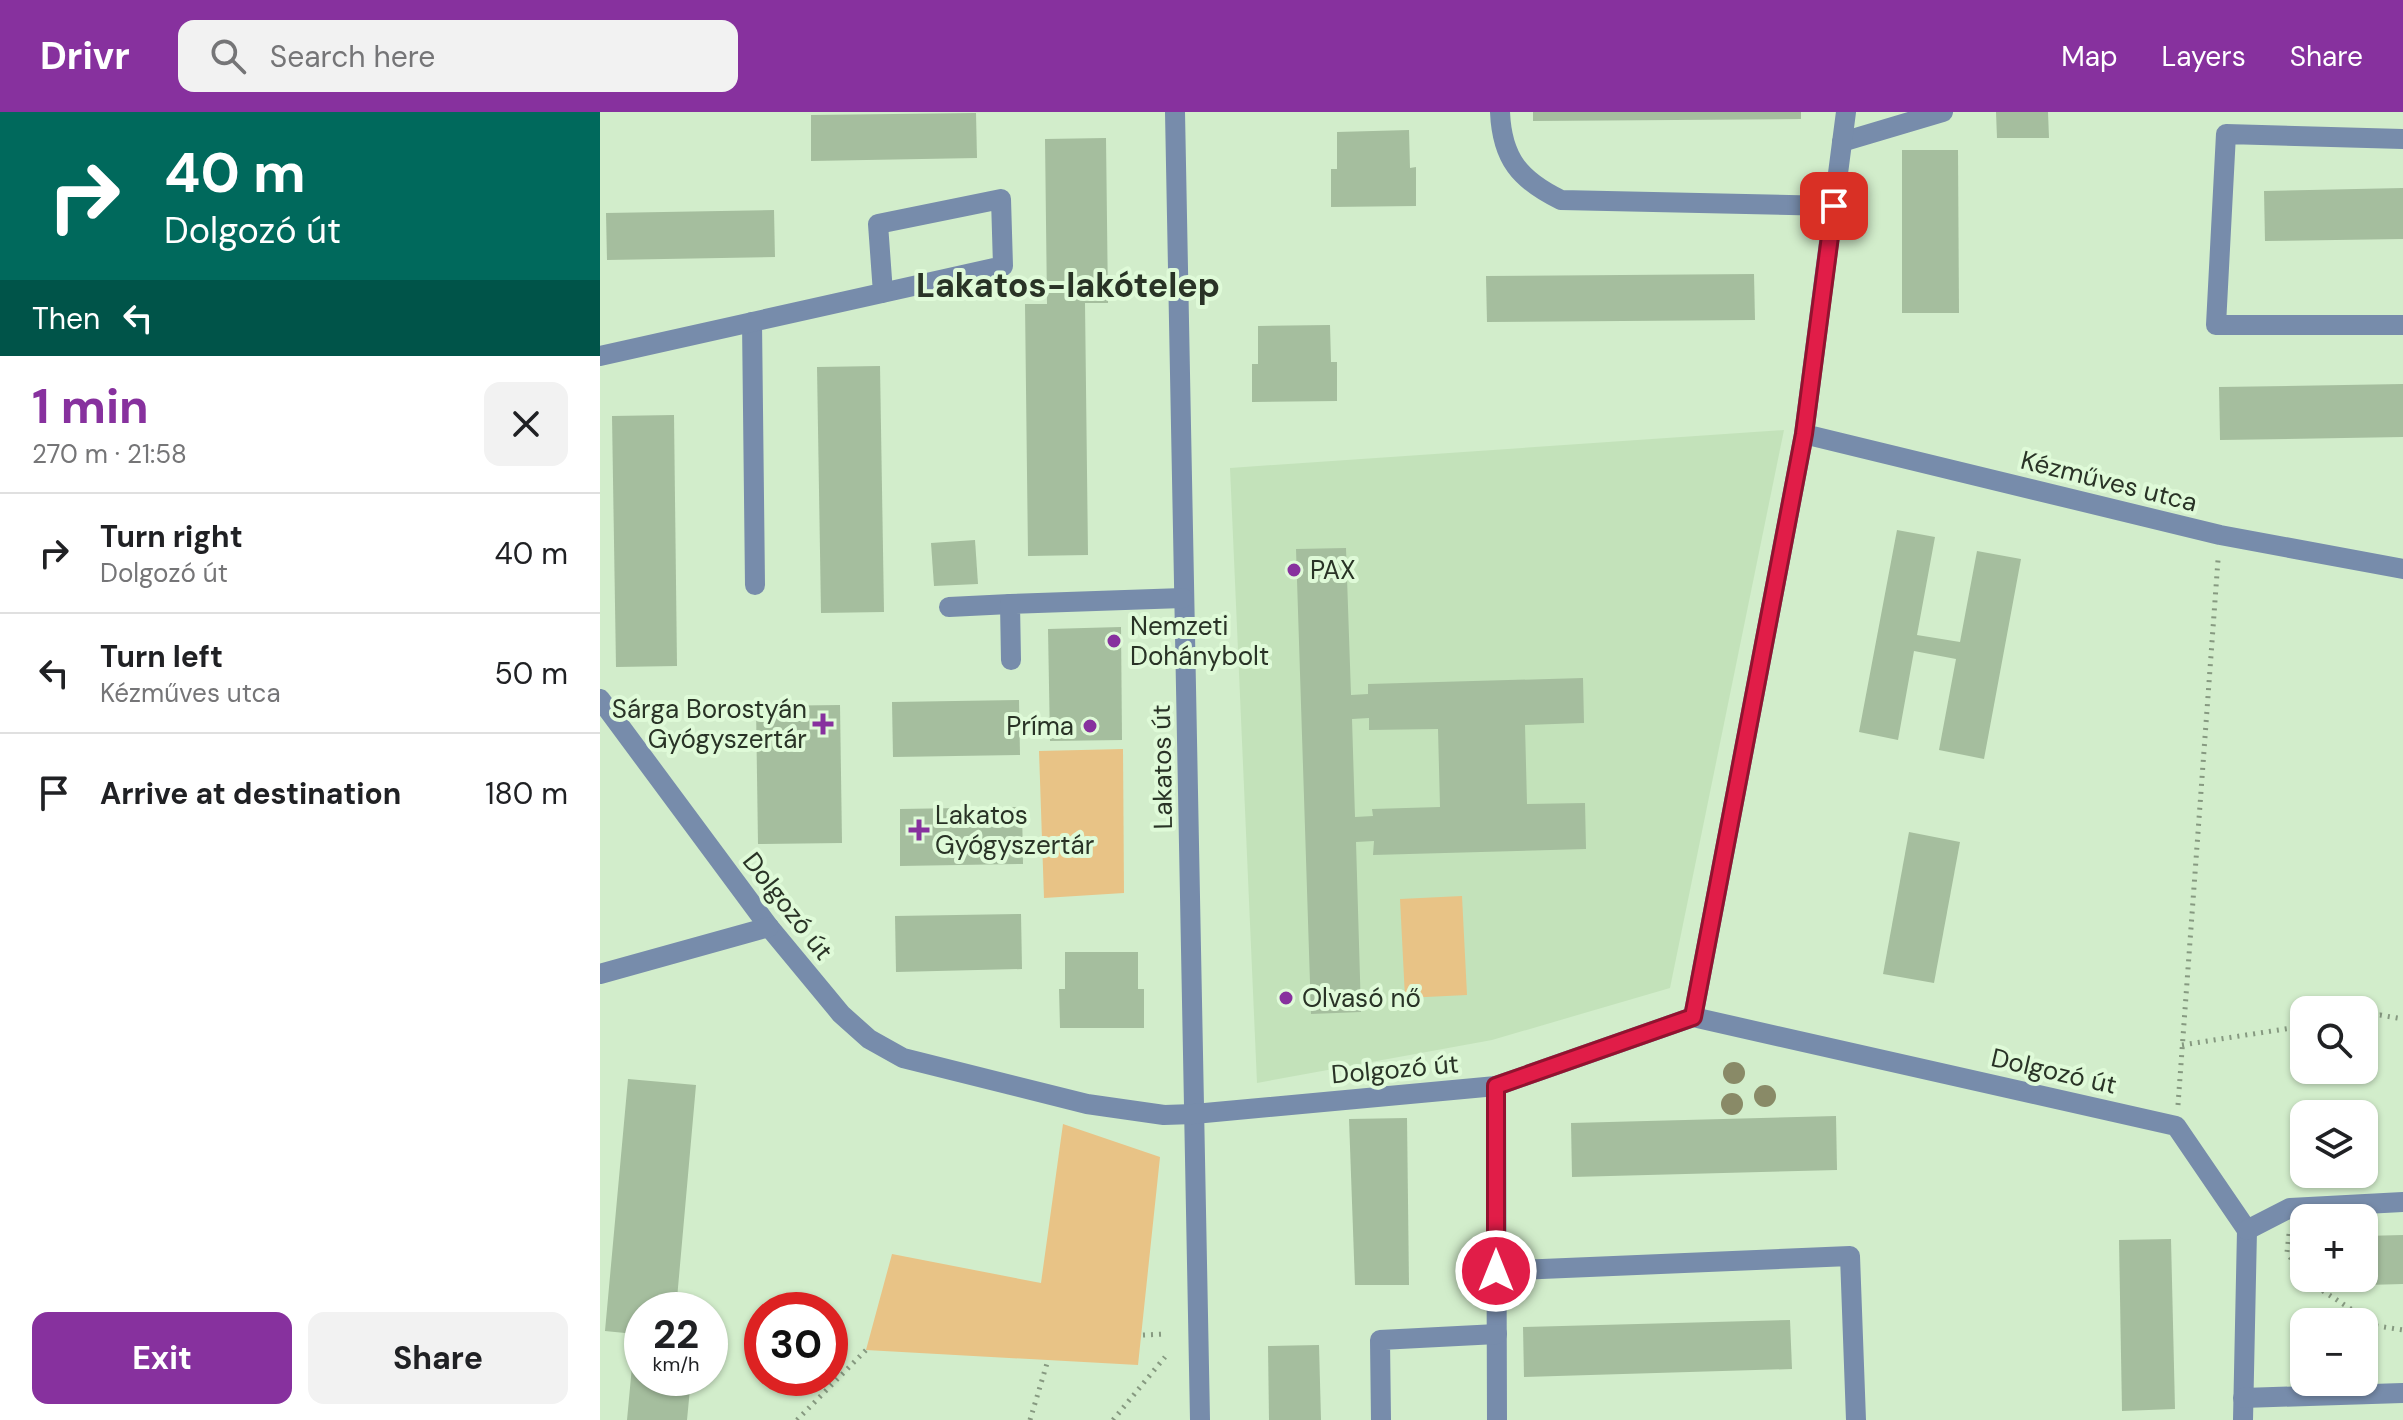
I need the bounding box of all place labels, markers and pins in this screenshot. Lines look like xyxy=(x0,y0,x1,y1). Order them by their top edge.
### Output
pin xyxy=(1800,172,1868,240)
place label: PAX xyxy=(1310,553,1356,587)
marker: PAX xyxy=(1285,561,1303,579)
place label: Nemzeti Dohánybolt xyxy=(1130,609,1269,673)
marker: Nemzeti Dohánybolt xyxy=(1105,632,1123,650)
place label: Sárga Borostyán Gyógyszertár xyxy=(612,692,807,756)
place label: Príma xyxy=(1006,709,1074,743)
marker: Sárga Borostyán Gyógyszertár xyxy=(814,715,832,733)
marker: Príma xyxy=(1081,717,1099,735)
place label: Lakatos Gyógyszertár xyxy=(935,798,1094,862)
marker: Lakatos Gyógyszertár xyxy=(910,821,928,839)
place label: Olvasó nő xyxy=(1302,981,1421,1015)
marker: Olvasó nő xyxy=(1277,989,1295,1007)

